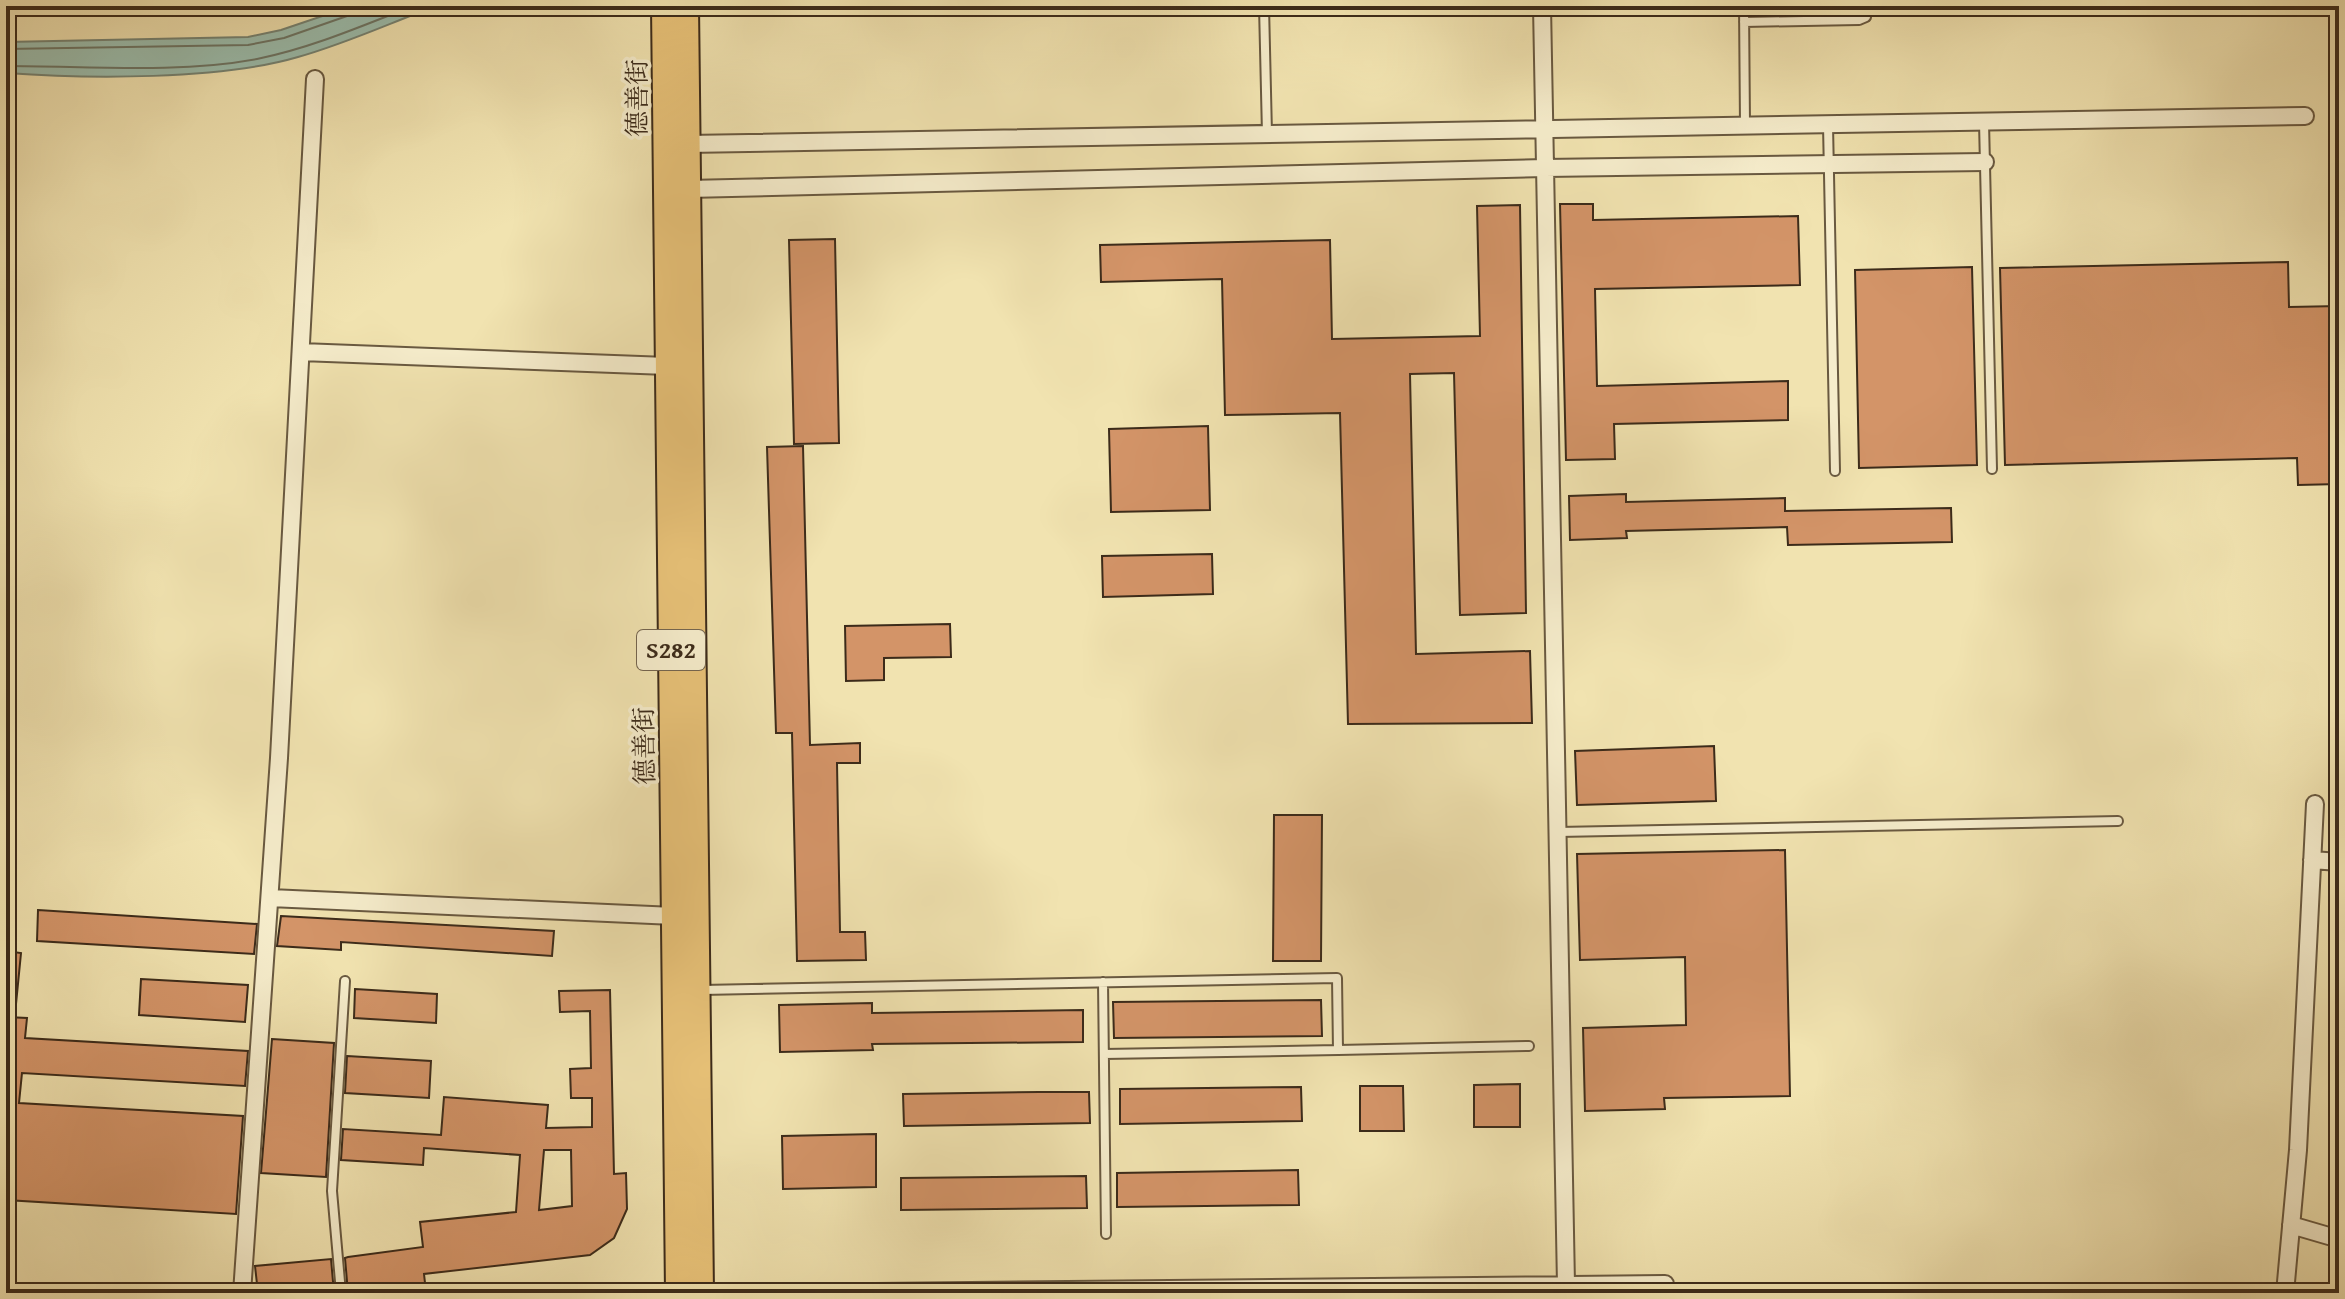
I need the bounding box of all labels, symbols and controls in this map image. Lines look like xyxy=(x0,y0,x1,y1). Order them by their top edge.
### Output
street label: 德善街 xyxy=(617,59,656,137)
road number: S282 xyxy=(637,630,705,670)
street label: 德善街 xyxy=(623,707,664,785)

